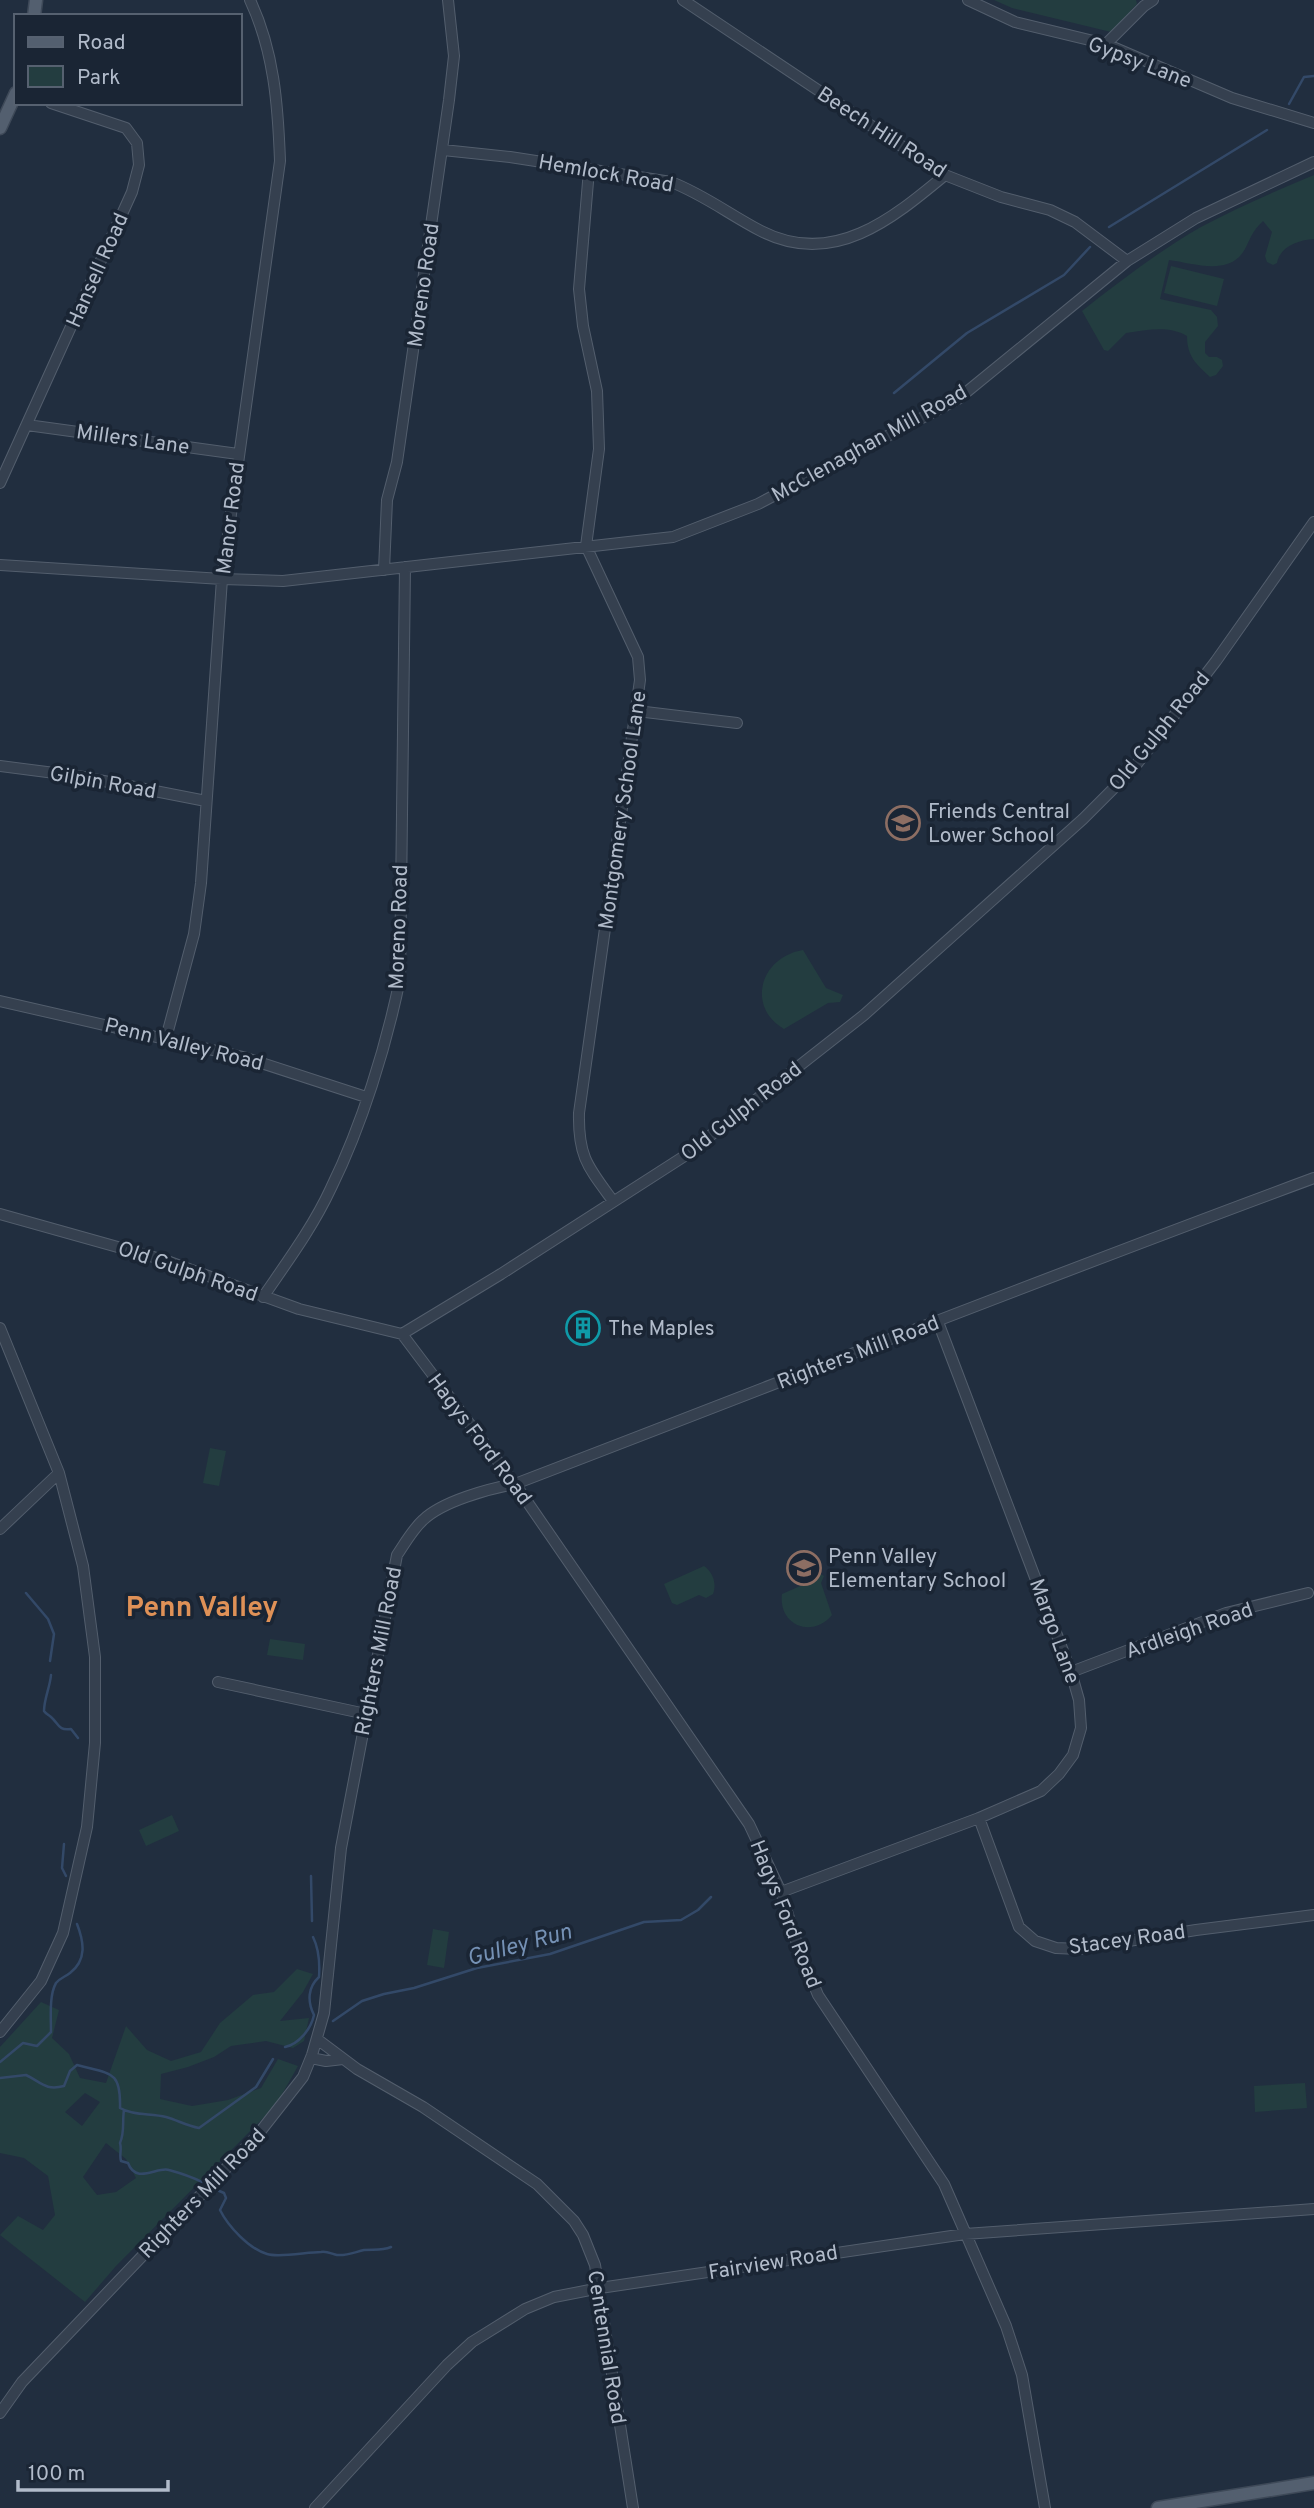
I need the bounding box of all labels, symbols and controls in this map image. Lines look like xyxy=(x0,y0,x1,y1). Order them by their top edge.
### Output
legend xyxy=(14,14,242,105)
text: Road xyxy=(77,30,126,57)
street label: Gypsy Lane xyxy=(1084,31,1195,96)
text: Park xyxy=(77,65,120,92)
street label: Beech Hill Road xyxy=(811,81,951,185)
street label: Hemlock Road xyxy=(536,149,675,200)
street label: Hansell Road xyxy=(61,209,136,332)
street label: Moreno Road xyxy=(402,221,447,349)
street label: McClenaghan Mill Road xyxy=(767,379,972,509)
street label: Millers Lane xyxy=(74,419,191,462)
street label: Manor Road xyxy=(211,460,252,576)
street label: Old Gulph Road xyxy=(1104,666,1217,797)
street label: Montgomery School Lane xyxy=(593,689,654,931)
street label: Gilpin Road xyxy=(47,761,158,806)
place label: Friends Central Lower School xyxy=(928,799,1070,850)
school or university icon: Friends Central Lower School xyxy=(884,804,922,842)
street label: Moreno Road xyxy=(384,864,415,990)
street label: Penn Valley Road xyxy=(101,1013,266,1078)
street label: Old Gulph Road xyxy=(676,1056,808,1168)
street label: Old Gulph Road xyxy=(114,1236,261,1309)
building icon: The Maples xyxy=(564,1309,602,1347)
street label: Righters Mill Road xyxy=(774,1310,943,1397)
place label: The Maples xyxy=(608,1316,715,1343)
street label: Hagys Ford Road xyxy=(421,1369,537,1511)
place label: Penn Valley Elementary School xyxy=(828,1544,1006,1595)
school or university icon: Penn Valley Elementary School xyxy=(785,1549,823,1587)
street label: Righters Mill Road xyxy=(350,1565,409,1738)
street label: Margo Lane xyxy=(1022,1575,1085,1688)
district label: Penn Valley xyxy=(126,1591,278,1627)
street label: Ardleigh Road xyxy=(1122,1597,1257,1666)
street label: Hagys Ford Road xyxy=(743,1836,827,1993)
water label: Gulley Run xyxy=(464,1918,576,1974)
street label: Stacey Road xyxy=(1067,1919,1187,1962)
street label: Righters Mill Road xyxy=(134,2123,272,2265)
street label: Fairview Road xyxy=(707,2240,840,2287)
street label: Centennial Road xyxy=(580,2268,631,2426)
scale bar xyxy=(18,2448,168,2492)
text: 100 m xyxy=(28,2461,85,2488)

